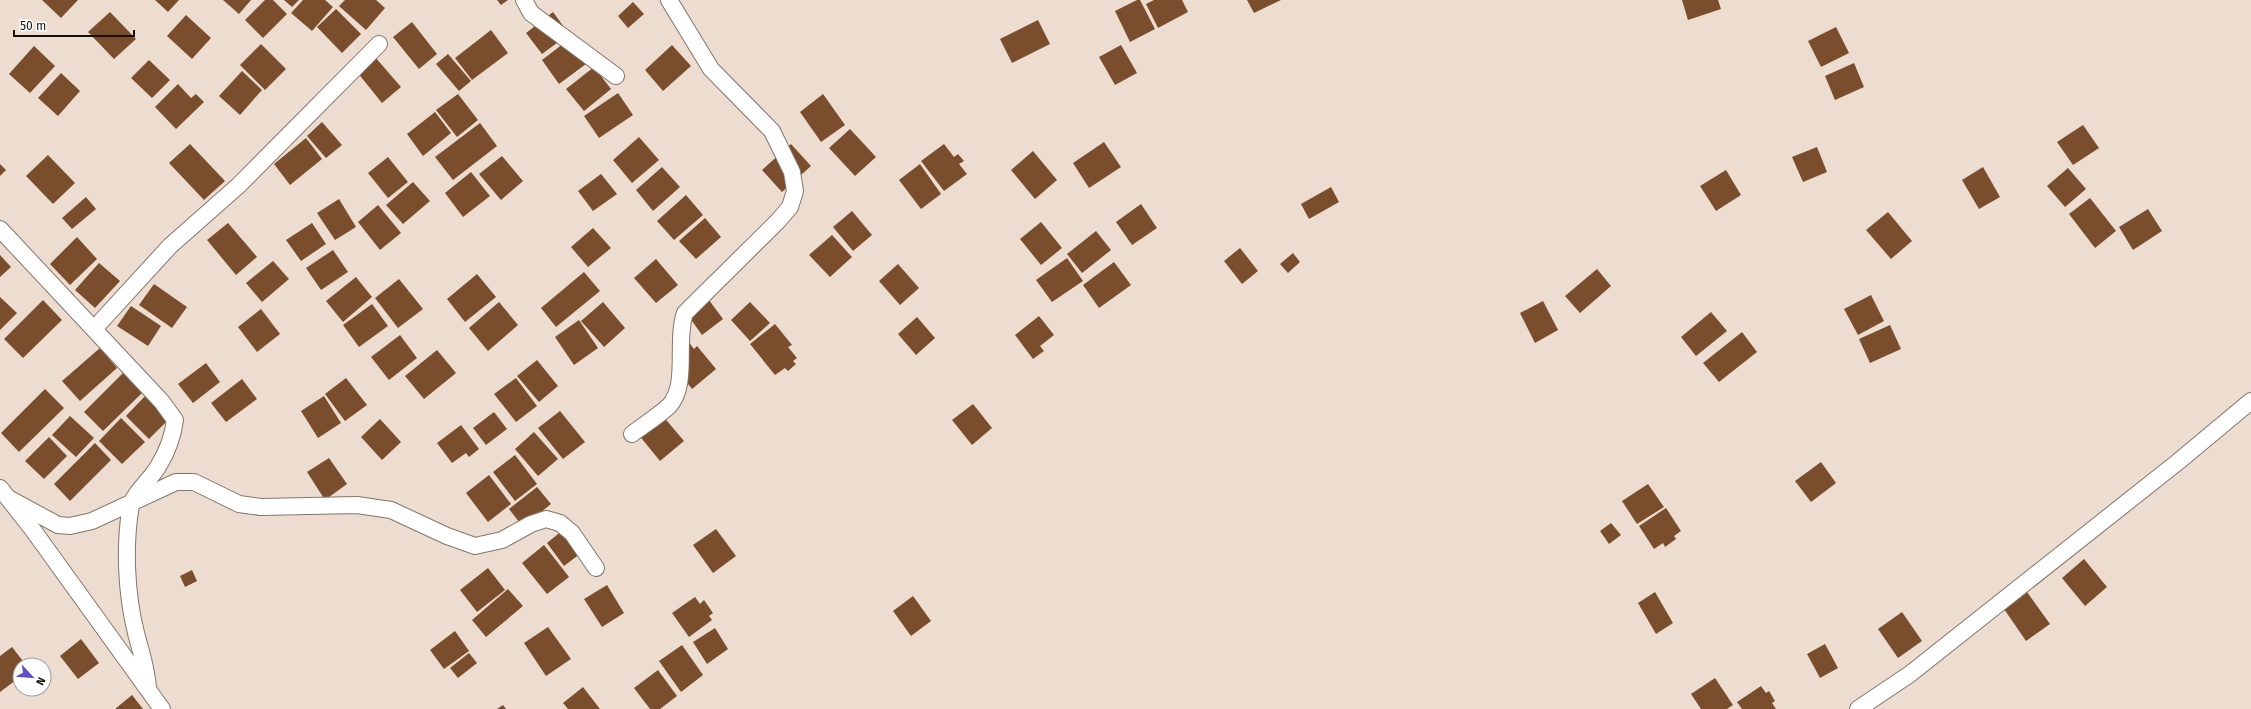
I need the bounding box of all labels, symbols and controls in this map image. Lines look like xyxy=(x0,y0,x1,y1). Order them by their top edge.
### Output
scale bar xyxy=(14,12,134,38)
text: 50 m xyxy=(20,19,46,33)
north arrow xyxy=(12,657,52,697)
text: N xyxy=(33,675,48,687)

